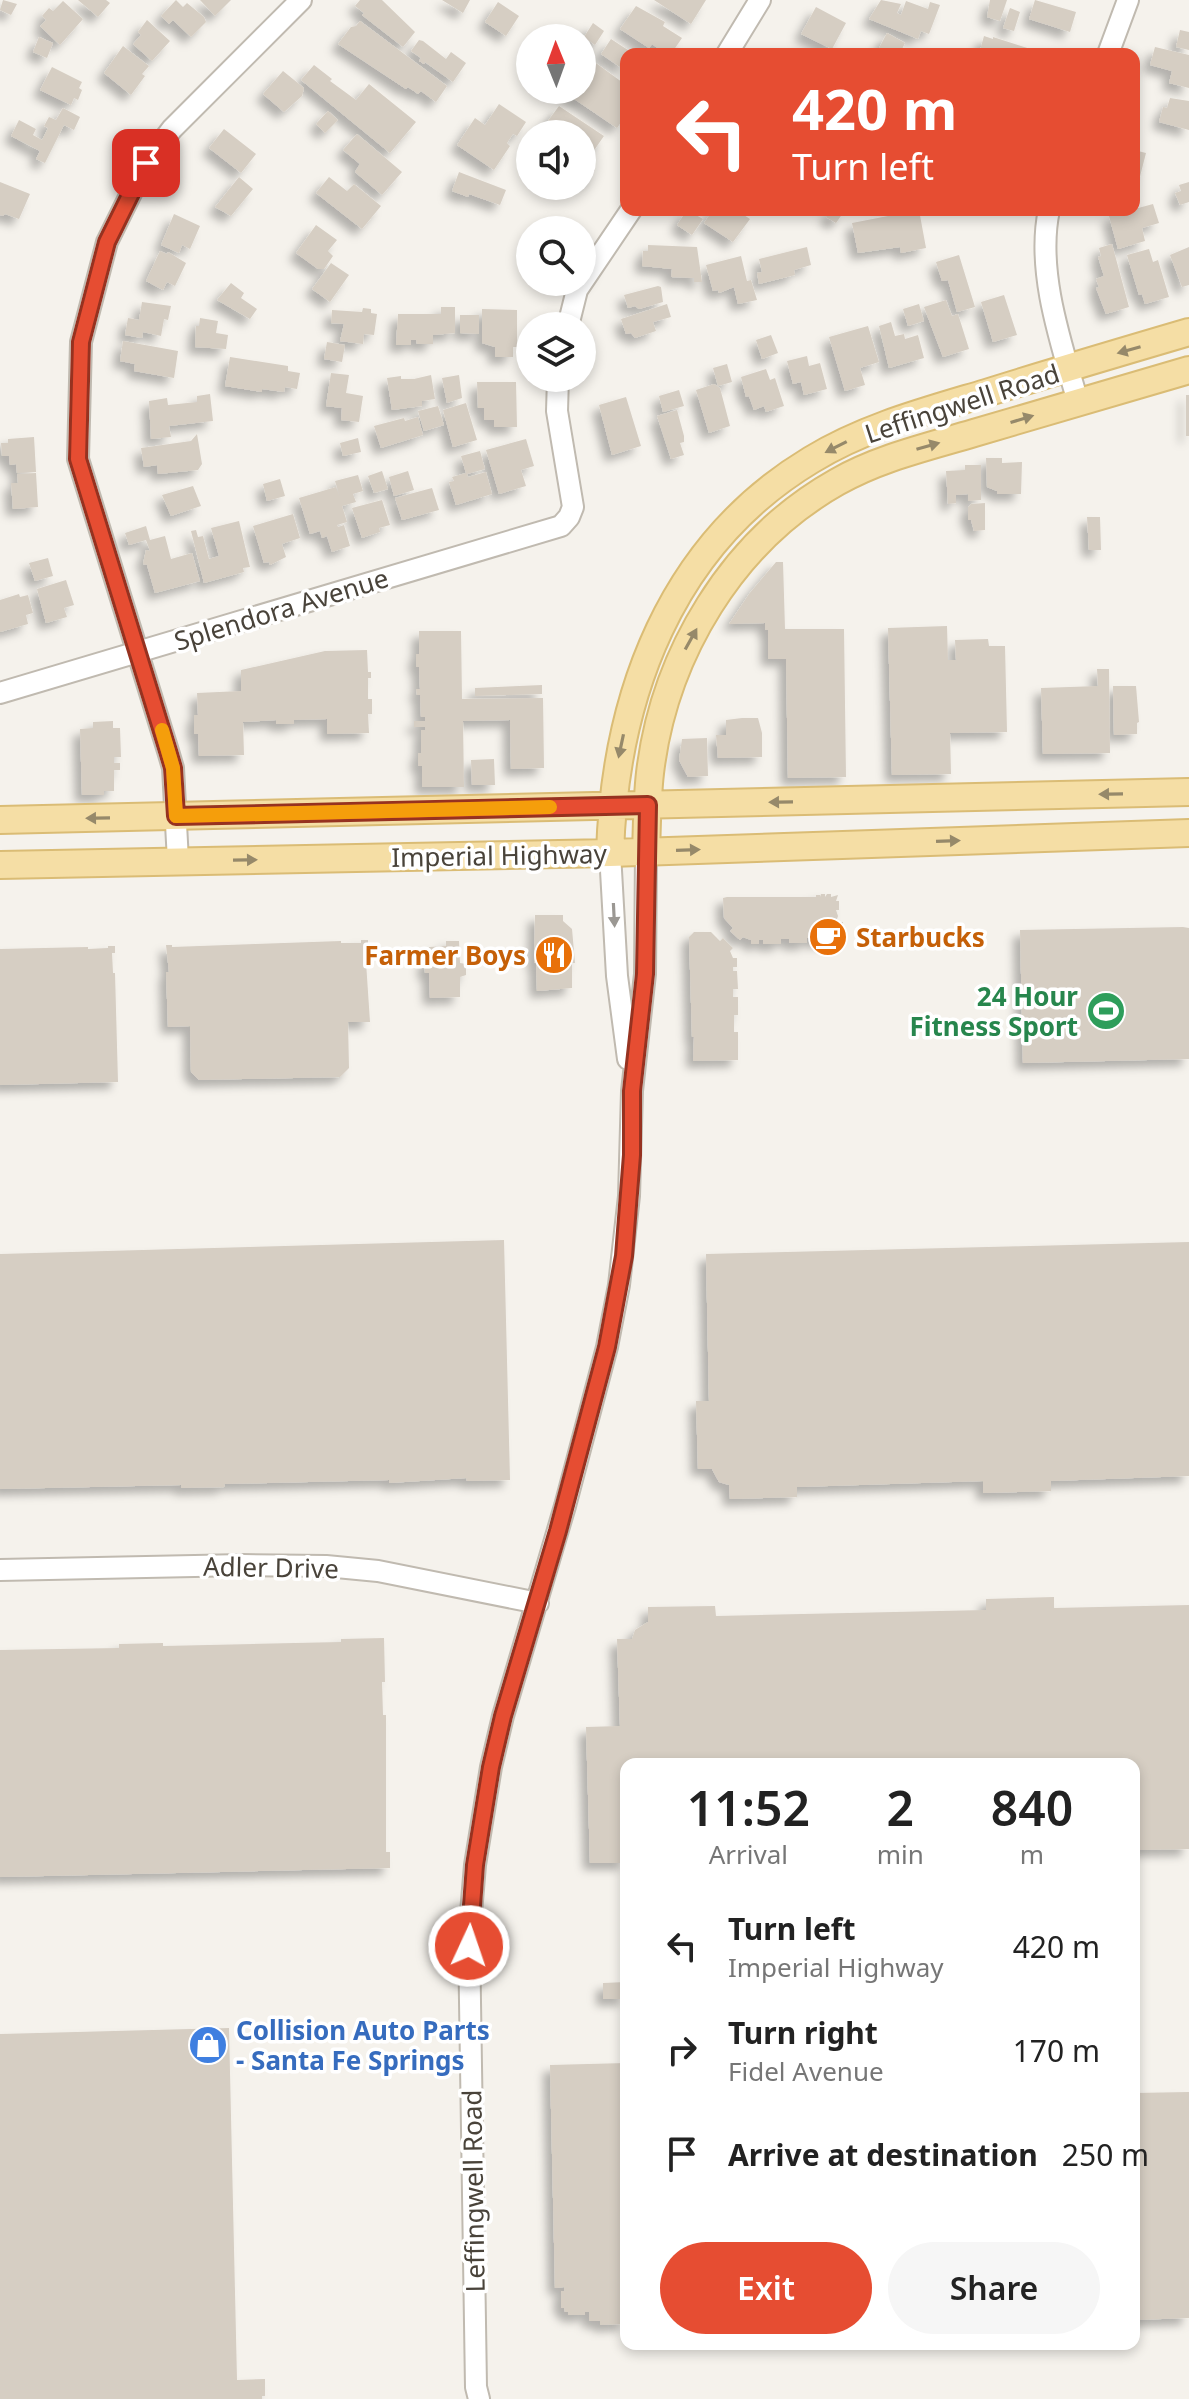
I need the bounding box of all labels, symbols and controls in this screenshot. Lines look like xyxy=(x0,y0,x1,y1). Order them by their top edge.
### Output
north arrow xyxy=(516,24,596,104)
map controls xyxy=(516,24,596,392)
text: 420 m xyxy=(792,70,957,146)
icon: left xyxy=(660,80,764,184)
button: sound xyxy=(516,120,596,200)
pin xyxy=(112,129,180,197)
icon: arrive xyxy=(124,141,168,185)
text: Turn left xyxy=(792,142,934,191)
button: search xyxy=(516,216,596,296)
button: layers xyxy=(516,312,596,392)
one-way arrow xyxy=(1116,344,1140,357)
street label: Leffingwell Road xyxy=(860,355,1064,451)
one-way arrow xyxy=(1011,412,1035,425)
one-way arrow xyxy=(917,439,941,452)
one-way arrow xyxy=(824,440,847,454)
street label: Splendora Avenue xyxy=(169,559,393,659)
one-way arrow xyxy=(684,628,698,650)
one-way arrow xyxy=(614,734,627,759)
one-way arrow xyxy=(1098,787,1123,800)
one-way arrow xyxy=(768,795,793,808)
one-way arrow xyxy=(85,812,110,824)
street label: Imperial Highway xyxy=(391,835,608,875)
one-way arrow xyxy=(936,835,961,848)
one-way arrow xyxy=(676,844,701,857)
one-way arrow xyxy=(233,854,258,866)
one-way arrow xyxy=(608,903,621,928)
cafe icon: Starbucks xyxy=(807,916,849,958)
place label: Starbucks xyxy=(856,919,985,955)
restaurant icon: Farmer Boys xyxy=(533,934,575,976)
place label: Farmer Boys xyxy=(364,937,526,973)
place label: 24 Hour Fitness Sport xyxy=(909,978,1078,1044)
sports icon: 24 Hour Fitness Sport xyxy=(1085,990,1127,1032)
street label: Adler Drive xyxy=(203,1548,339,1586)
text: 11:52 xyxy=(687,1775,810,1840)
text: 2 xyxy=(887,1775,914,1840)
text: 840 xyxy=(991,1775,1073,1840)
text: Arrival xyxy=(709,1836,788,1872)
text: min xyxy=(877,1836,924,1872)
text: m xyxy=(1020,1836,1044,1872)
position arrow xyxy=(427,1904,511,1988)
text: Turn left xyxy=(728,1908,856,1949)
icon: left xyxy=(660,1924,704,1968)
text: 420 m xyxy=(1013,1926,1100,1967)
text: Imperial Highway xyxy=(728,1949,944,1985)
place label: Collision Auto Parts - Santa Fe Springs xyxy=(236,2012,490,2078)
text: Turn right xyxy=(728,2012,878,2053)
shop icon: Collision Auto Parts - Santa Fe Springs xyxy=(187,2024,229,2066)
icon: right xyxy=(660,2028,704,2072)
text: 170 m xyxy=(1013,2030,1100,2071)
text: Fidel Avenue xyxy=(728,2053,884,2089)
street label: Leffingwell Road xyxy=(453,2089,493,2293)
icon: arrive xyxy=(660,2132,704,2176)
text: Arrive at destination xyxy=(728,2134,1038,2175)
text: 250 m xyxy=(1062,2134,1149,2175)
button: Exit xyxy=(660,2242,872,2334)
button: Share xyxy=(888,2242,1100,2334)

